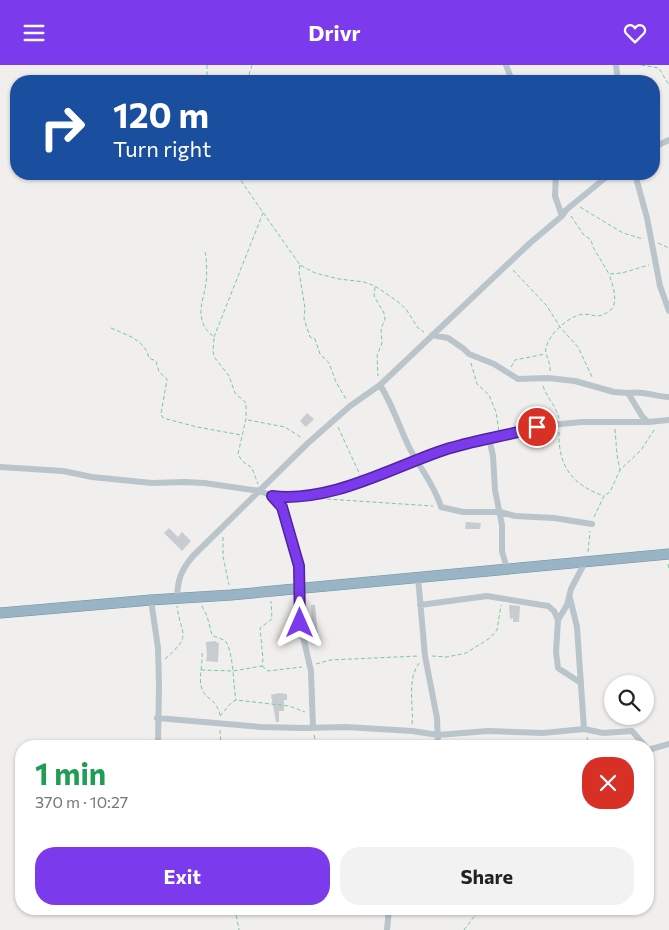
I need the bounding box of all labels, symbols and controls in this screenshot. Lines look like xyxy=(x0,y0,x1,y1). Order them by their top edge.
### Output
icon: menu xyxy=(20,19,48,47)
text: Drivr xyxy=(308,19,361,46)
icon: heart xyxy=(621,19,649,47)
text: 120 m xyxy=(113,92,209,135)
icon: right xyxy=(30,95,95,160)
text: Turn right xyxy=(113,135,211,162)
pin xyxy=(516,406,558,448)
icon: arrive xyxy=(523,413,551,441)
position arrow xyxy=(273,596,325,648)
map controls xyxy=(604,675,654,725)
button: search xyxy=(604,675,654,725)
text: 1 min xyxy=(35,754,106,791)
button: close xyxy=(582,757,634,809)
text: 370 m · 10:27 xyxy=(35,792,128,811)
button: Exit xyxy=(35,847,330,905)
button: Share xyxy=(340,847,634,905)

